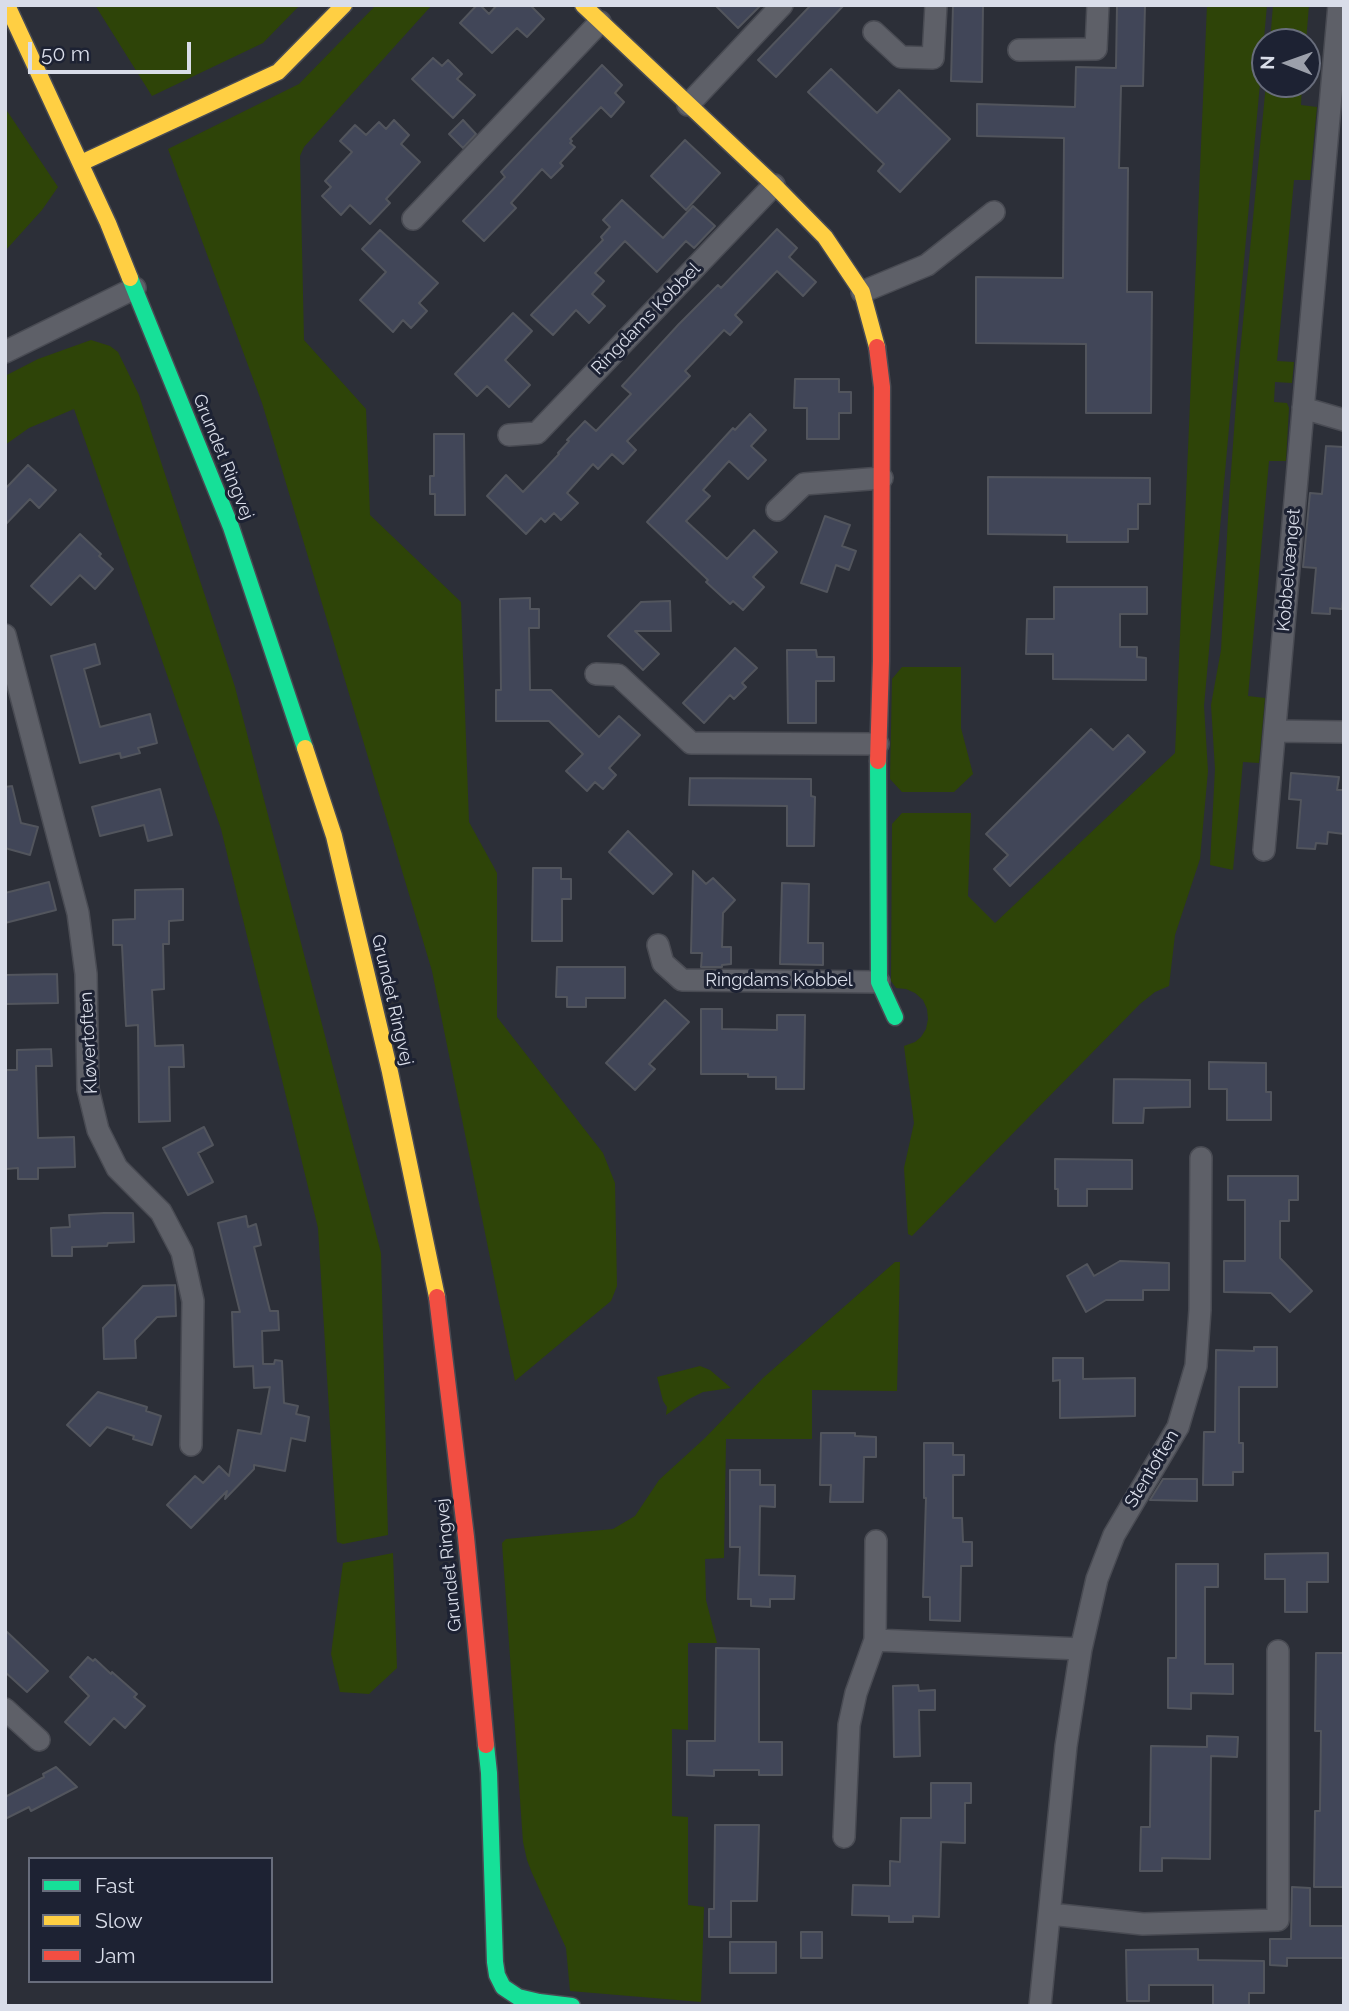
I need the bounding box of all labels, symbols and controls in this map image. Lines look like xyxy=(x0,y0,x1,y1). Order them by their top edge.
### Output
scale bar xyxy=(32,28,194,72)
north arrow xyxy=(1251,28,1321,98)
text: 50 m xyxy=(41,41,90,66)
text: N xyxy=(1256,55,1278,70)
street label: Ringdams Kobbel xyxy=(587,258,705,380)
street label: Grundet Ringvej xyxy=(188,391,258,523)
street label: Kobbelvænget xyxy=(1273,508,1305,632)
street label: Grundet Ringvej xyxy=(366,932,418,1068)
street label: Ringdams Kobbel xyxy=(705,970,853,992)
street label: Kløvertoften xyxy=(76,991,102,1095)
street label: Stentoften xyxy=(1120,1426,1184,1512)
street label: Grundet Ringvej xyxy=(431,1497,467,1633)
legend xyxy=(28,1857,273,1983)
text: Fast xyxy=(95,1873,135,1898)
text: Slow xyxy=(95,1908,143,1933)
text: Jam xyxy=(95,1943,136,1968)

